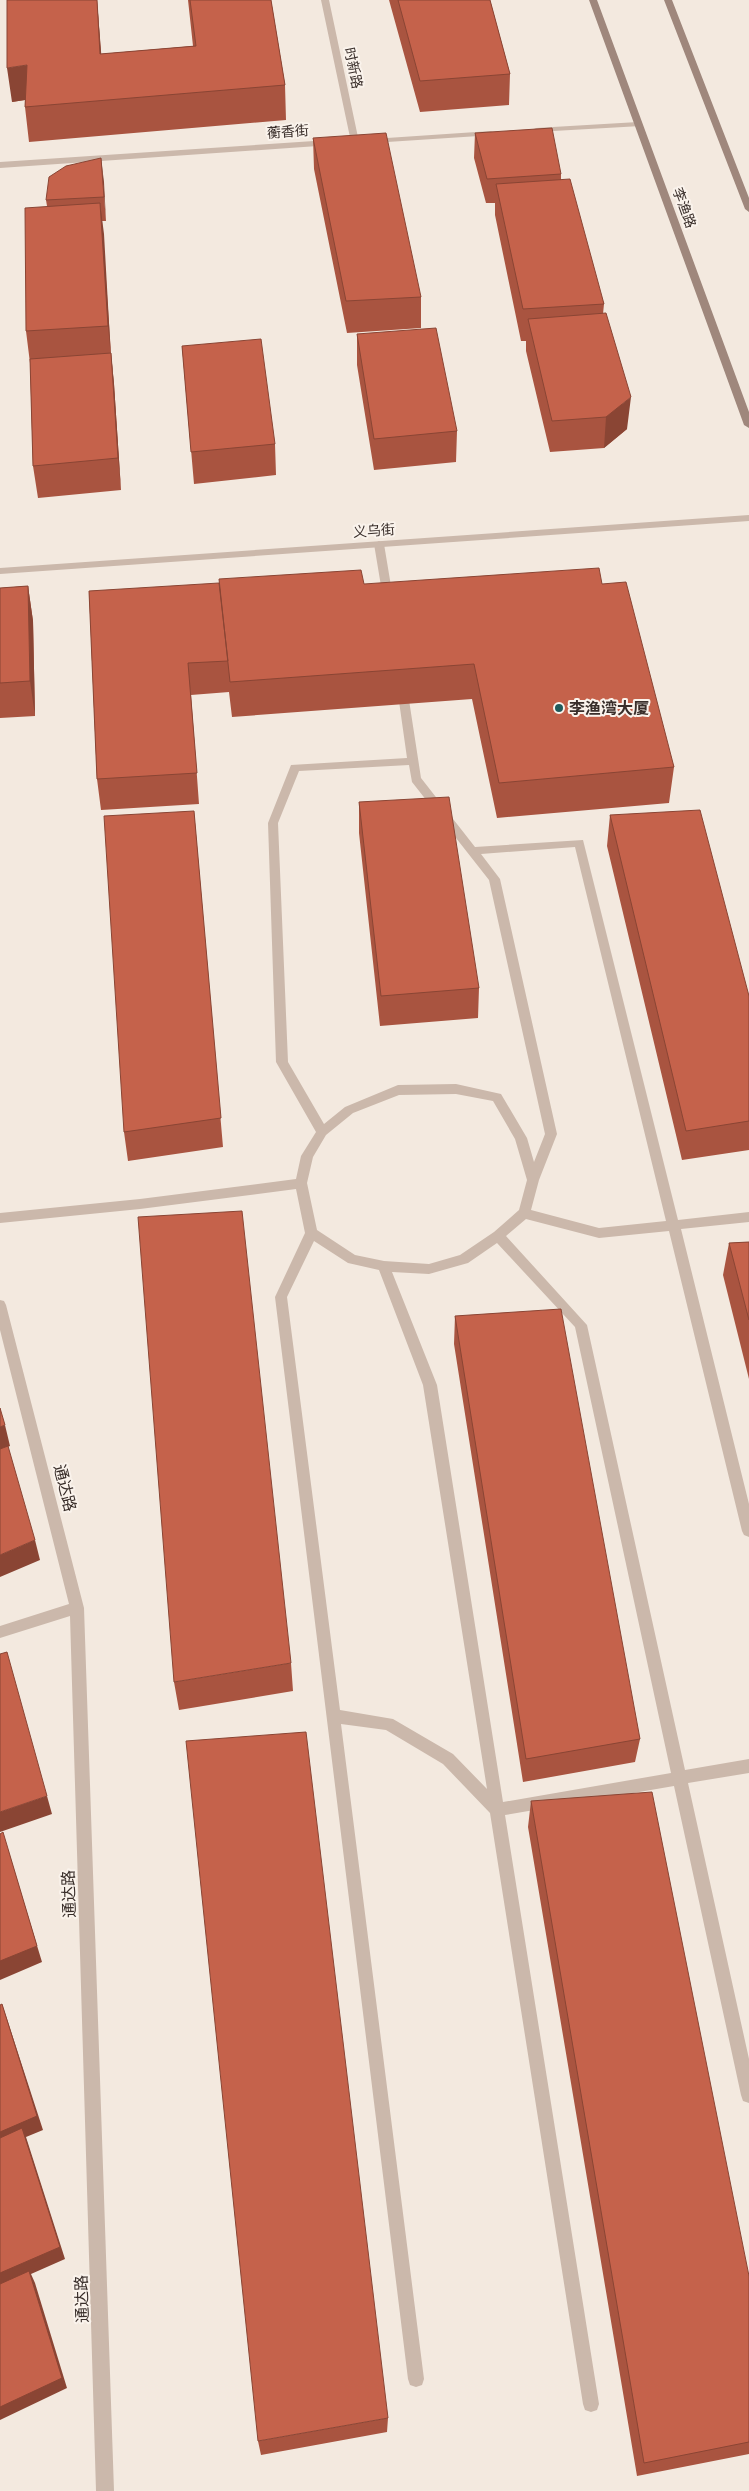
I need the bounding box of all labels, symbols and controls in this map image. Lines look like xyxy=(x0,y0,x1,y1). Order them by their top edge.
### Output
street label: 时新路 xyxy=(340,46,366,90)
street label: 蘅香街 xyxy=(266,122,310,142)
street label: 李渔路 xyxy=(669,185,699,231)
street label: 义乌街 xyxy=(352,521,396,541)
place label: 李渔湾大厦 xyxy=(569,699,649,718)
marker: 李渔湾大厦 xyxy=(553,702,565,714)
street label: 通达路 xyxy=(50,1462,80,1514)
street label: 通达路 xyxy=(59,1870,79,1918)
street label: 通达路 xyxy=(72,2275,92,2323)

